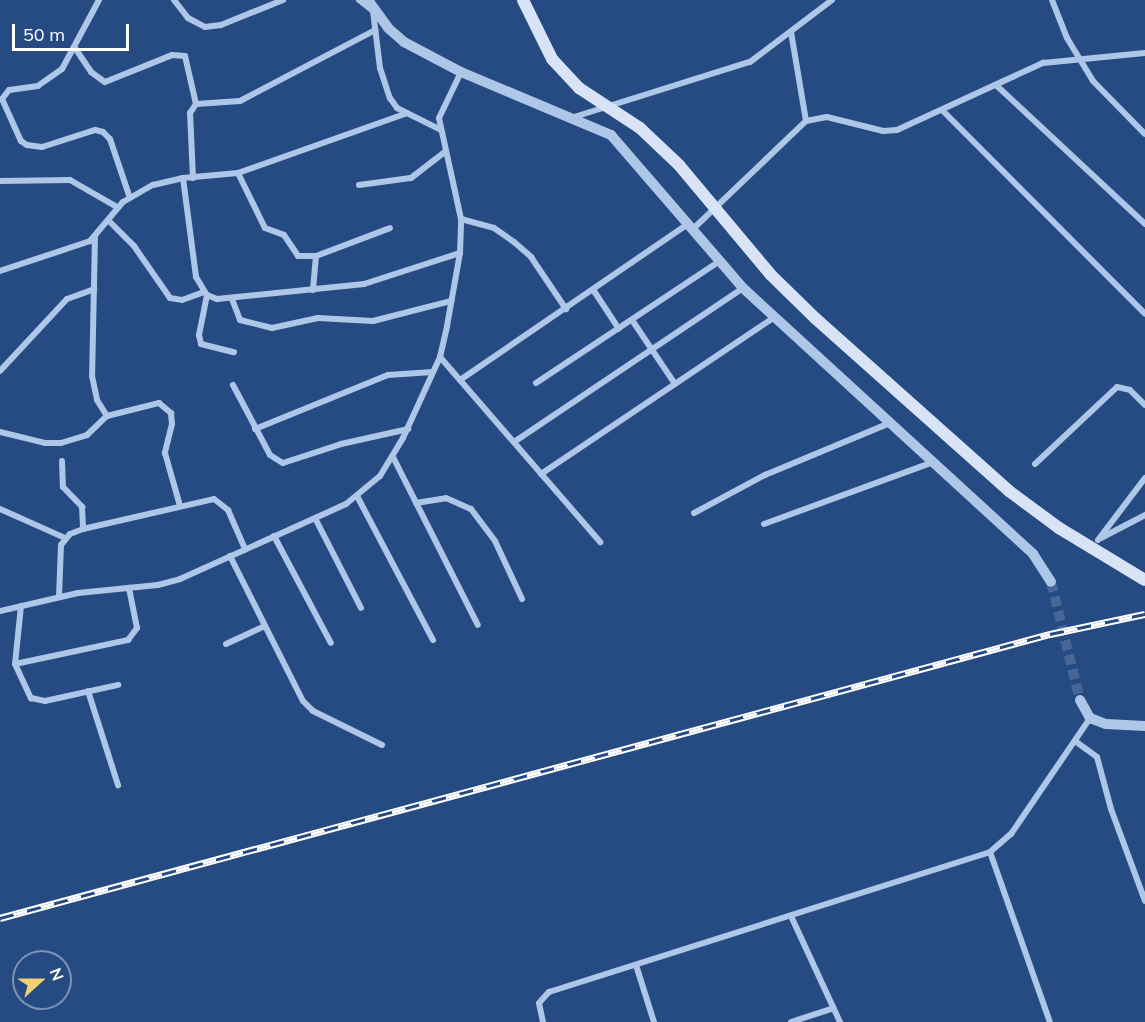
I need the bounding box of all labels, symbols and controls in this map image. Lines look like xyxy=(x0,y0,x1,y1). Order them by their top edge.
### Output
scale bar xyxy=(15,12,132,50)
text: 50 m xyxy=(23,23,65,46)
north arrow xyxy=(12,950,72,1010)
text: N xyxy=(45,965,68,983)

